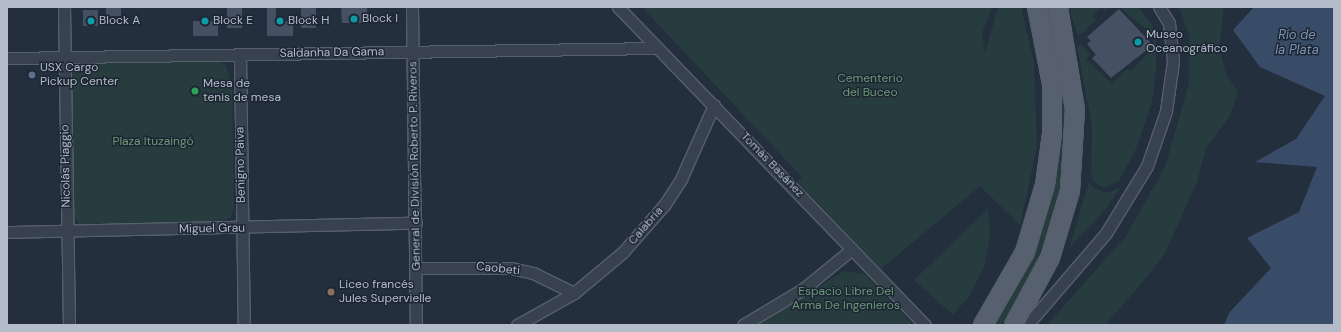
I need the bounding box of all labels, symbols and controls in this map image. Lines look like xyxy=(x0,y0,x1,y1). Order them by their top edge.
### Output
place label: Block I xyxy=(362,12,398,26)
place label: Block A xyxy=(99,14,140,28)
place label: Block E xyxy=(213,14,253,28)
place label: Block H xyxy=(288,14,329,28)
marker: Block I xyxy=(349,14,359,24)
marker: Block A xyxy=(86,16,96,26)
marker: Block E xyxy=(200,16,210,26)
marker: Block H xyxy=(275,16,285,26)
place label: Museo Oceanográfico xyxy=(1146,28,1228,56)
water label: Río de la Plata xyxy=(1275,28,1319,59)
marker: Museo Oceanográfico xyxy=(1133,37,1143,47)
street label: Saldanha Da Gama xyxy=(280,45,384,61)
place label: USX Cargo Pickup Center xyxy=(40,61,118,89)
street label: General de División Roberto P. Riveros xyxy=(406,61,424,271)
marker: USX Cargo Pickup Center xyxy=(27,70,37,80)
park label: Cementerio del Buceo xyxy=(837,72,903,100)
place label: Mesa de tenis de mesa xyxy=(203,77,281,105)
marker: Mesa de tenis de mesa xyxy=(190,86,200,96)
street label: Nicolás Piaggio xyxy=(58,124,74,208)
street label: Benigno Paiva xyxy=(233,127,249,203)
street label: Tomás Basáñez xyxy=(737,130,807,200)
park label: Plaza Ituzaingó xyxy=(112,135,194,149)
street label: Calabria xyxy=(626,204,666,248)
street label: Miguel Grau xyxy=(179,221,245,237)
street label: Caobeti xyxy=(475,260,521,278)
place label: Liceo francés Jules Supervielle xyxy=(339,278,431,306)
park label: Espacio Libre Del Arma De Ingenieros xyxy=(792,285,900,313)
marker: Liceo francés Jules Supervielle xyxy=(326,287,336,297)

